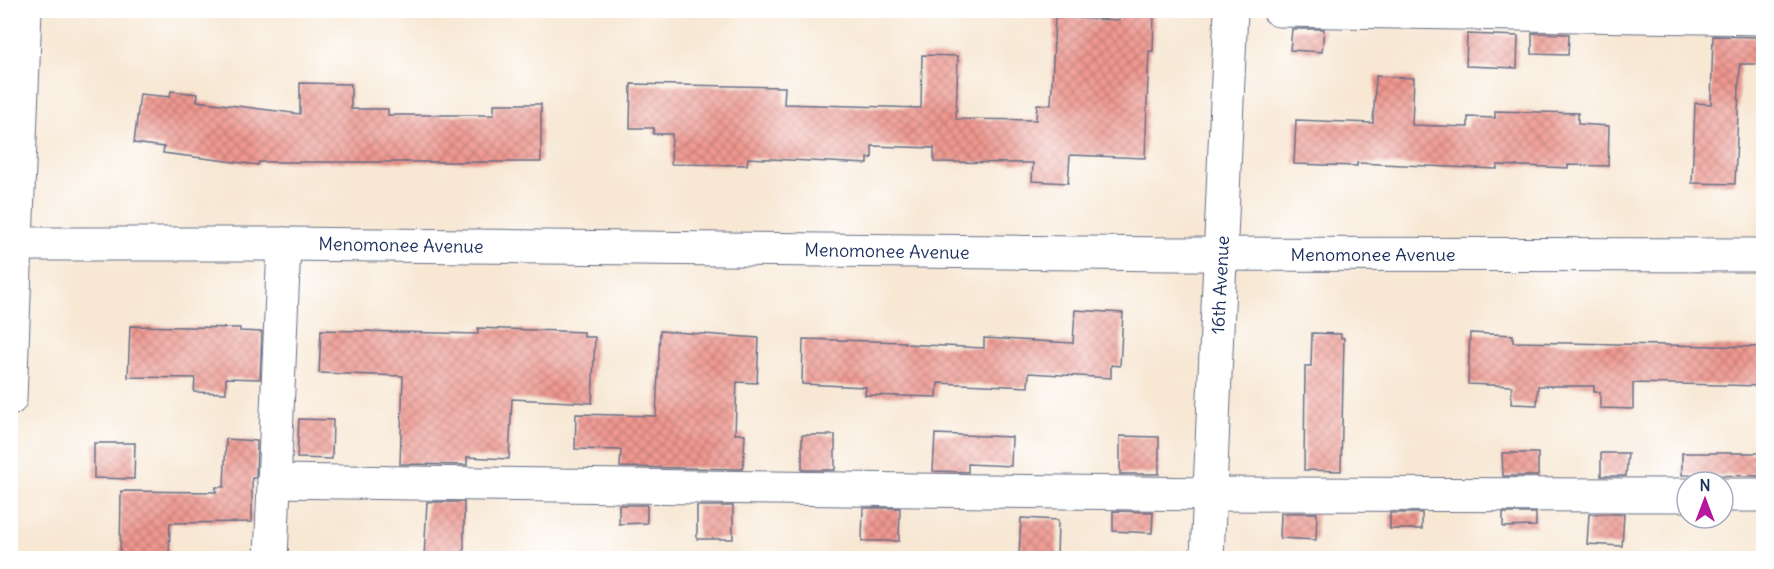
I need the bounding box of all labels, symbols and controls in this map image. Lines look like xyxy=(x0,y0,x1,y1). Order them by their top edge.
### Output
street label: Menomonee Avenue xyxy=(318,232,484,258)
street label: 16th Avenue xyxy=(1206,235,1234,335)
street label: Menomonee Avenue xyxy=(804,238,970,264)
street label: Menomonee Avenue xyxy=(1290,243,1456,266)
north arrow xyxy=(1675,470,1735,530)
text: N xyxy=(1699,475,1711,495)

